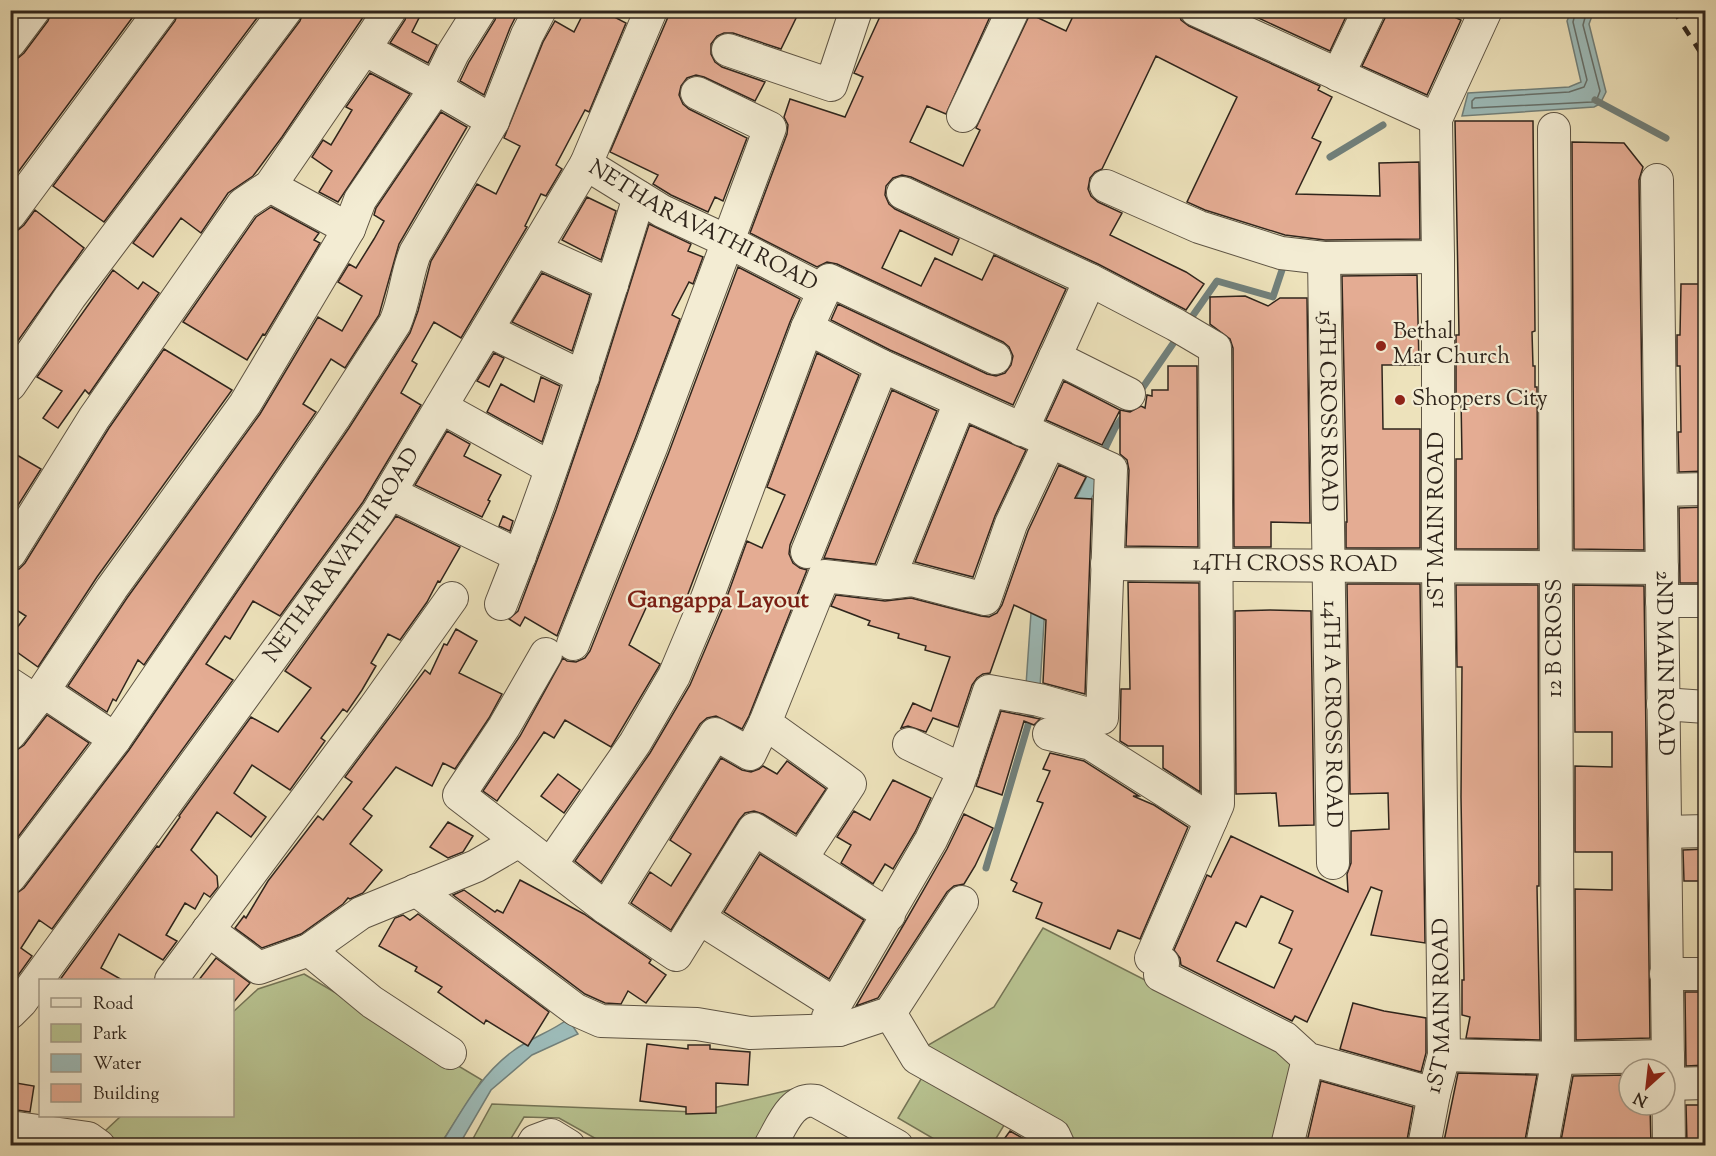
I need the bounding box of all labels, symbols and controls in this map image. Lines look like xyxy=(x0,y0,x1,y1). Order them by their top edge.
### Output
street label: NETHARAVATHI ROAD xyxy=(582,153,823,301)
street label: 15TH CROSS ROAD xyxy=(1309,310,1344,512)
place label: Bethal Mar Church xyxy=(1393,317,1510,374)
marker: Bethal Mar Church xyxy=(1374,339,1388,353)
place label: Shoppers City xyxy=(1412,384,1548,416)
marker: Shoppers City xyxy=(1393,393,1407,407)
street label: 1ST MAIN ROAD xyxy=(1422,432,1454,608)
street label: NETHARAVATHI ROAD xyxy=(257,442,429,670)
street label: 14TH CROSS ROAD xyxy=(1192,549,1398,582)
street label: 2ND MAIN ROAD xyxy=(1646,570,1680,756)
street label: 12 B CROSS xyxy=(1540,579,1572,697)
district label: Gangappa Layout xyxy=(627,584,810,618)
street label: 14TH A CROSS ROAD xyxy=(1313,600,1348,828)
street label: 1ST MAIN ROAD xyxy=(1419,918,1460,1097)
legend xyxy=(39,979,234,1117)
text: Road xyxy=(93,992,133,1018)
text: Park xyxy=(93,1022,128,1048)
text: Water xyxy=(93,1052,142,1078)
north arrow xyxy=(1617,1057,1677,1117)
text: Building xyxy=(93,1082,159,1108)
text: N xyxy=(1630,1085,1652,1111)

